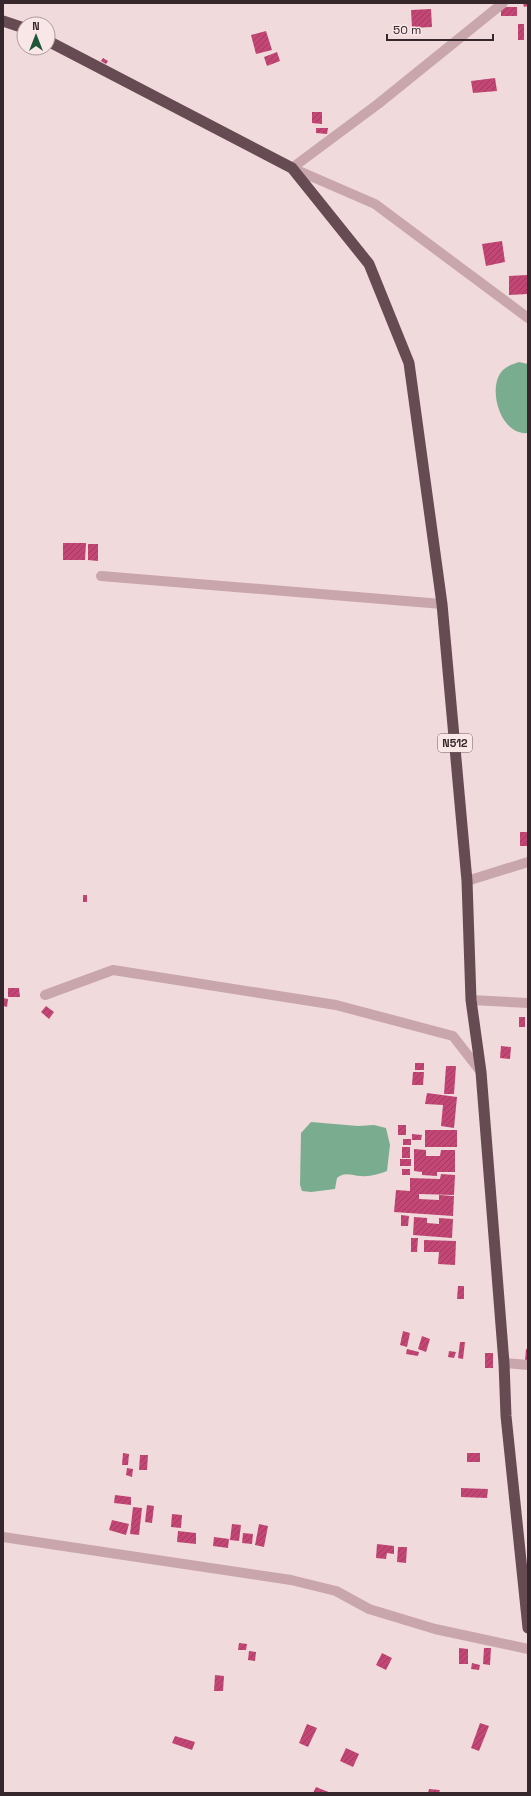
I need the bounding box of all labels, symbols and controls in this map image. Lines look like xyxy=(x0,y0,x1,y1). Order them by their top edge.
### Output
north arrow xyxy=(16,16,56,56)
scale bar xyxy=(387,16,493,42)
text: N xyxy=(32,19,40,33)
text: 50 m xyxy=(393,22,421,38)
road number: N512 xyxy=(438,734,472,752)

